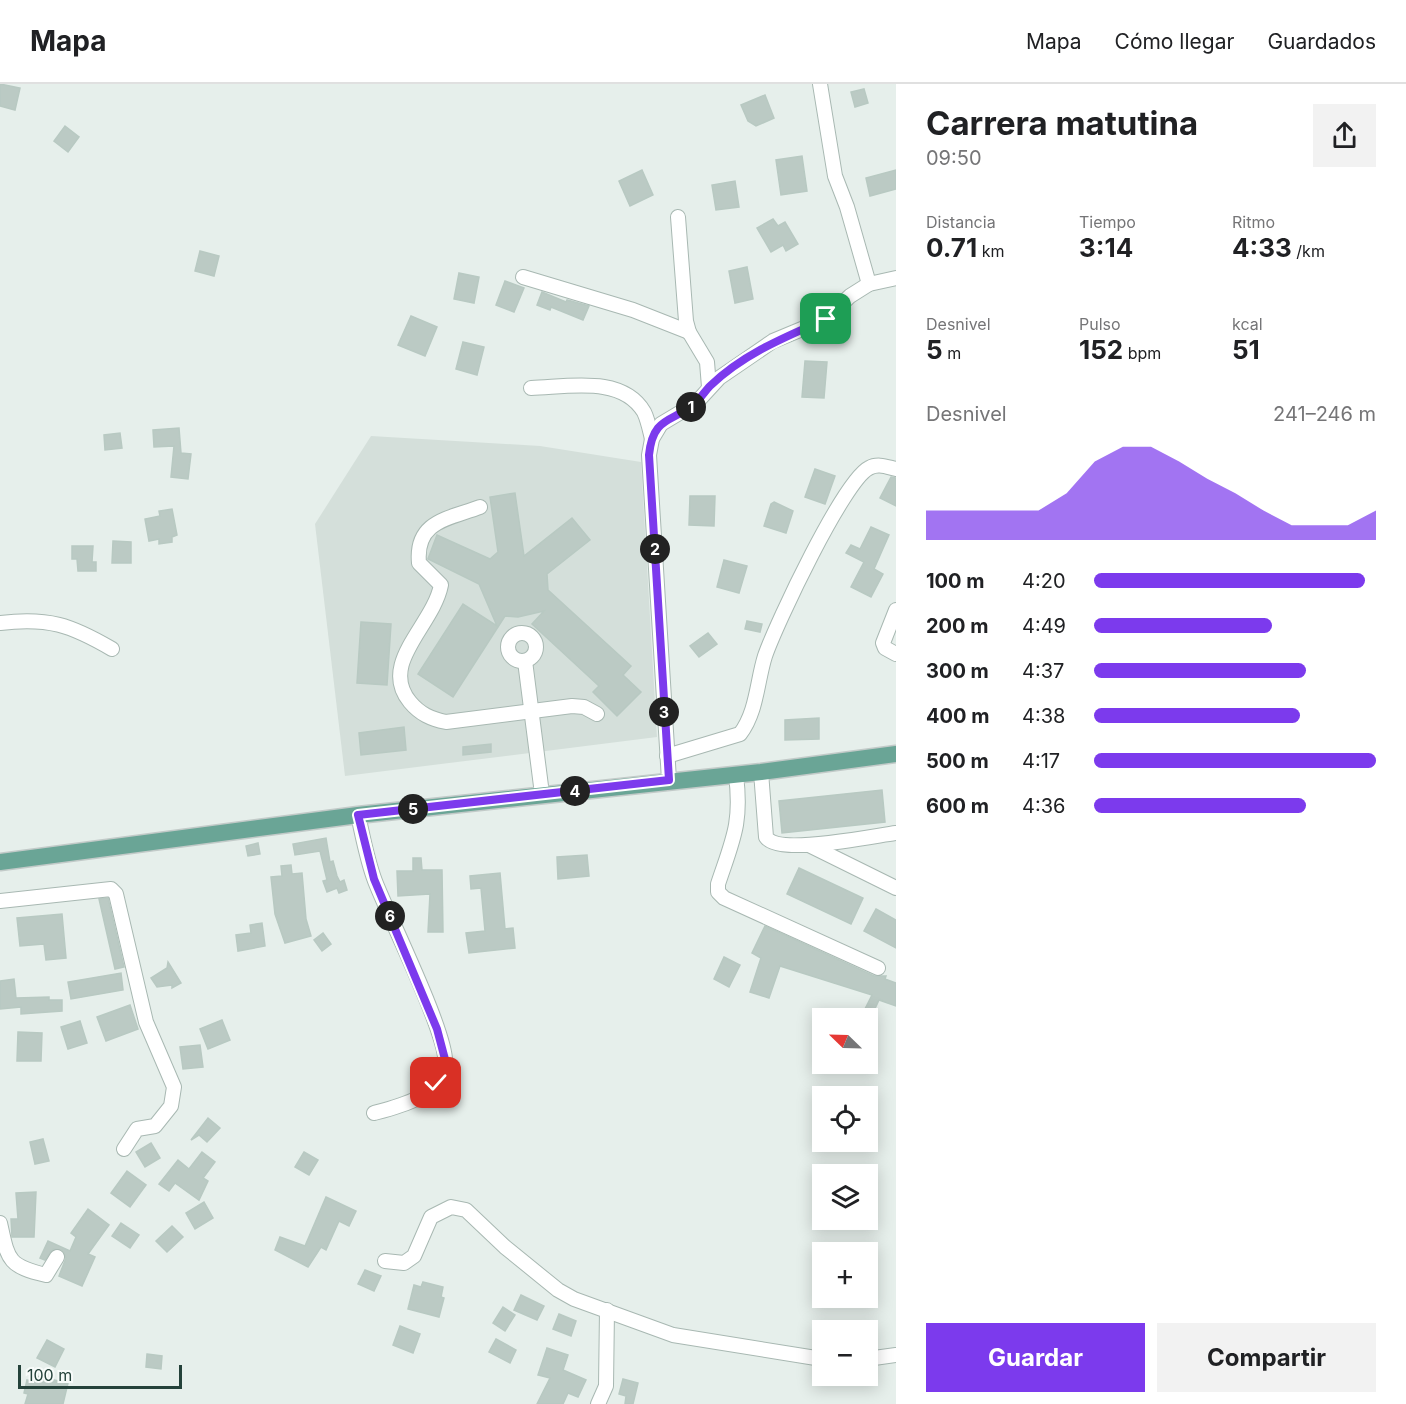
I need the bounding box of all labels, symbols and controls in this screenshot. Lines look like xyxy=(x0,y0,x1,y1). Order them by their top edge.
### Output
text: Mapa xyxy=(30,24,107,58)
text: Mapa xyxy=(1026,29,1082,54)
text: Cómo llegar xyxy=(1115,29,1234,54)
text: Guardados xyxy=(1267,29,1376,54)
text: Carrera matutina xyxy=(926,103,1198,143)
button: share xyxy=(1313,104,1376,167)
text: 09:50 xyxy=(926,146,982,170)
text: Distancia xyxy=(926,212,996,232)
text: Tiempo xyxy=(1079,212,1136,232)
text: Ritmo xyxy=(1232,212,1275,232)
text: 0.71 xyxy=(926,232,977,263)
text: 3:14 xyxy=(1079,232,1133,263)
text: 4:33 xyxy=(1232,232,1292,263)
text: km xyxy=(977,241,1004,261)
text: /km xyxy=(1292,241,1325,261)
pin xyxy=(800,293,851,344)
icon: arrive xyxy=(809,302,842,335)
text: Desnivel xyxy=(926,314,991,334)
text: Pulso xyxy=(1079,314,1121,334)
text: kcal xyxy=(1232,314,1263,334)
text: 5 xyxy=(926,334,943,365)
text: 152 xyxy=(1079,334,1123,365)
text: 51 xyxy=(1232,334,1260,365)
text: m xyxy=(943,343,961,363)
text: bpm xyxy=(1123,343,1161,363)
pin: 1 xyxy=(676,392,706,422)
text: 1 xyxy=(688,397,694,417)
text: Desnivel xyxy=(926,402,1007,426)
text: 241–246 m xyxy=(1273,402,1376,426)
pin: 2 xyxy=(640,534,670,564)
text: 2 xyxy=(650,539,660,559)
text: 100 m xyxy=(926,569,985,593)
text: 4:20 xyxy=(1022,569,1066,593)
text: 200 m xyxy=(926,614,989,638)
text: 4:49 xyxy=(1022,614,1066,638)
text: 300 m xyxy=(926,659,989,683)
text: 4:37 xyxy=(1022,659,1064,683)
pin: 3 xyxy=(649,697,679,727)
text: 3 xyxy=(659,702,669,722)
text: 400 m xyxy=(926,704,990,728)
text: 4:38 xyxy=(1022,704,1065,728)
text: 500 m xyxy=(926,749,989,773)
text: 4:17 xyxy=(1022,749,1060,773)
pin: 4 xyxy=(560,776,590,806)
text: 4 xyxy=(570,781,580,801)
pin: 5 xyxy=(398,794,428,824)
text: 600 m xyxy=(926,794,989,818)
text: 4:36 xyxy=(1022,794,1065,818)
text: 5 xyxy=(408,799,418,819)
pin: 6 xyxy=(375,901,405,931)
text: 6 xyxy=(385,906,395,926)
north arrow xyxy=(812,1008,878,1074)
map controls xyxy=(812,1008,878,1386)
pin xyxy=(410,1057,461,1108)
icon: check xyxy=(419,1066,452,1099)
button: locate xyxy=(812,1086,878,1152)
button: layers xyxy=(812,1164,878,1230)
button: + xyxy=(812,1242,878,1308)
button: − xyxy=(812,1320,878,1386)
button: Guardar xyxy=(926,1323,1145,1392)
button: Compartir xyxy=(1157,1323,1376,1392)
scale bar xyxy=(18,1362,182,1390)
text: 100 m xyxy=(27,1365,72,1385)

